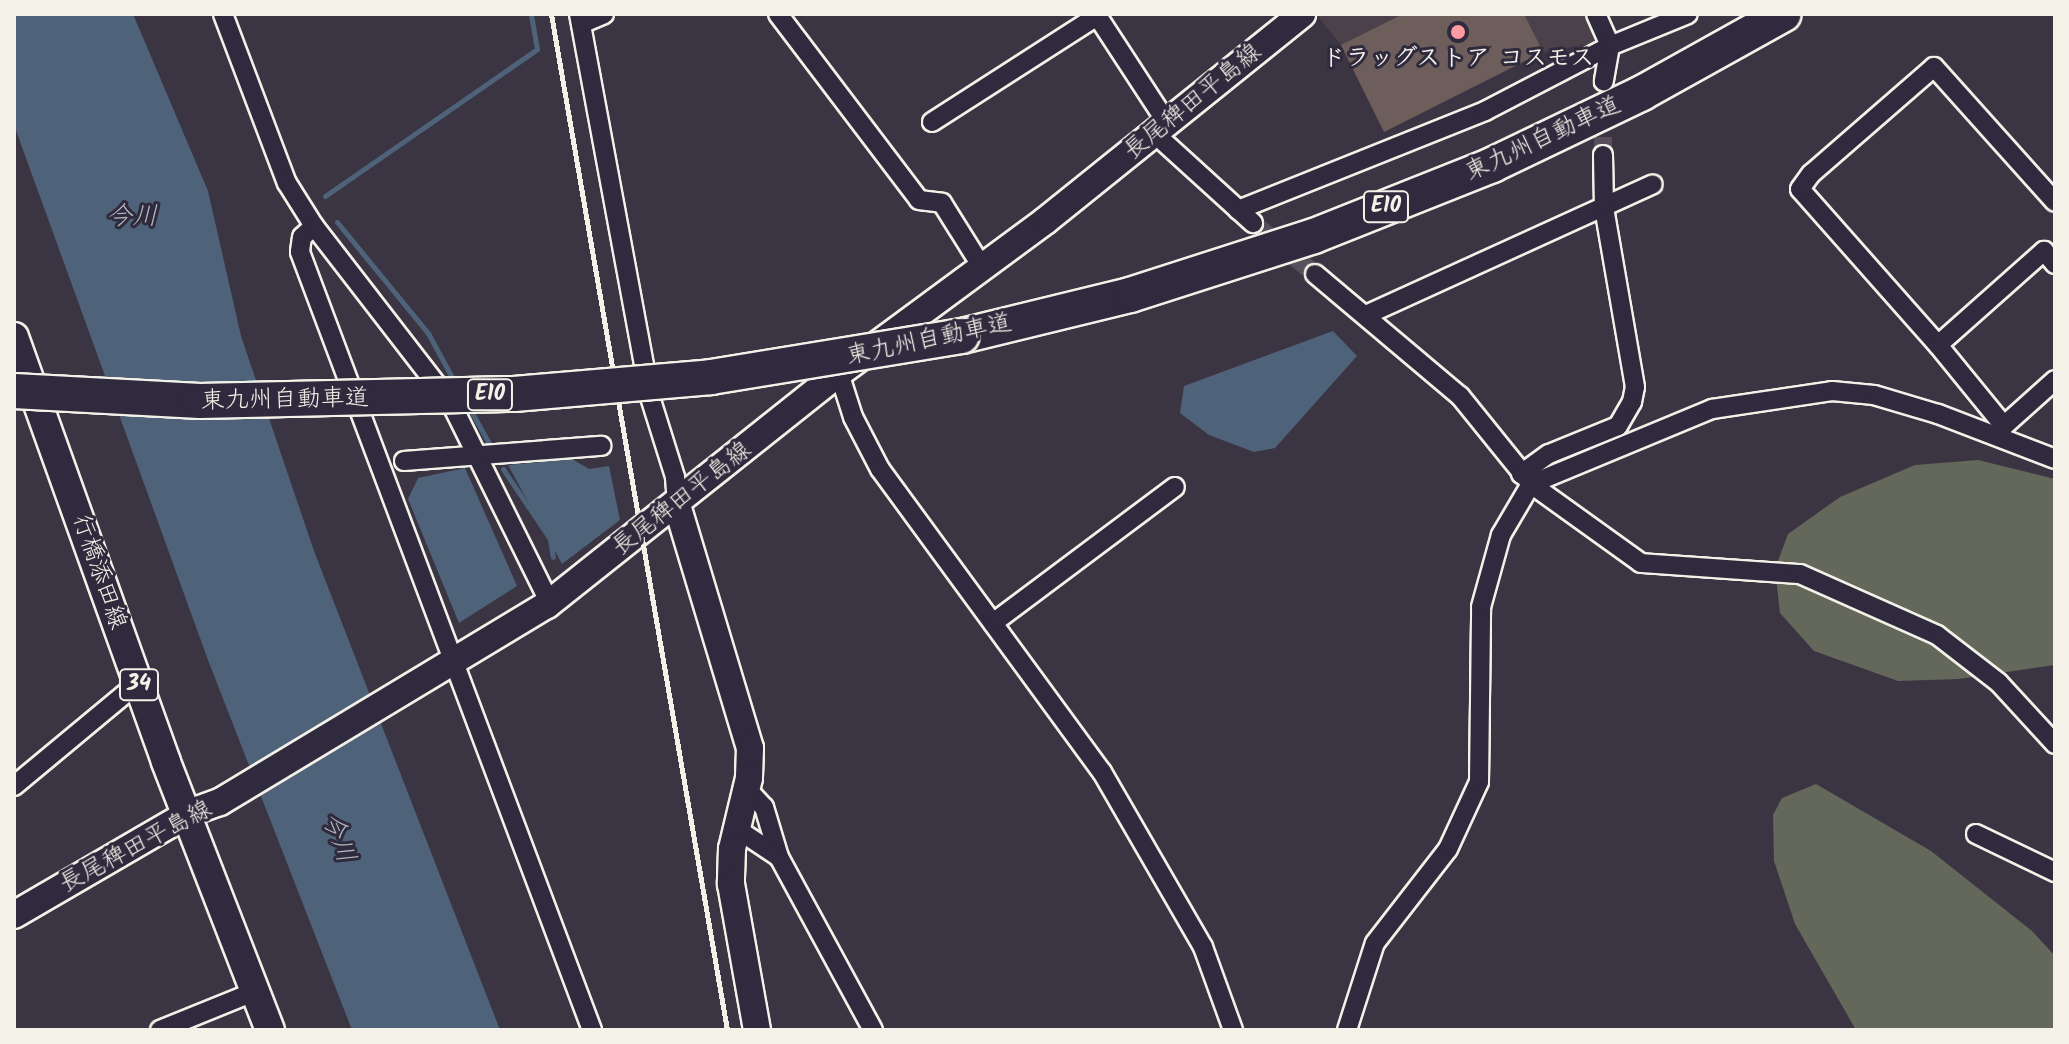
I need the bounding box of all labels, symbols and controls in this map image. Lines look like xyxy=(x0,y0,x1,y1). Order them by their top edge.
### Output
marker: ドラッグストア コスモス xyxy=(1449,23,1467,41)
street label: 長尾稗田平島線 xyxy=(1119,38,1267,166)
place label: ドラッグストア コスモス xyxy=(1321,45,1595,73)
street label: 東九州自動車道 xyxy=(1461,90,1625,188)
road number: E10 xyxy=(1362,189,1410,225)
water label: 今川 xyxy=(106,202,158,234)
street label: 東九州自動車道 xyxy=(844,308,1014,372)
road number: E10 xyxy=(466,377,514,413)
street label: 東九州自動車道 xyxy=(201,384,369,416)
street label: 長尾稗田平島線 xyxy=(607,436,757,562)
street label: 行橋添田線 xyxy=(66,511,132,633)
road number: 34 xyxy=(117,667,161,703)
street label: 長尾稗田平島線 xyxy=(55,795,217,899)
water label: 今川 xyxy=(313,808,361,868)

